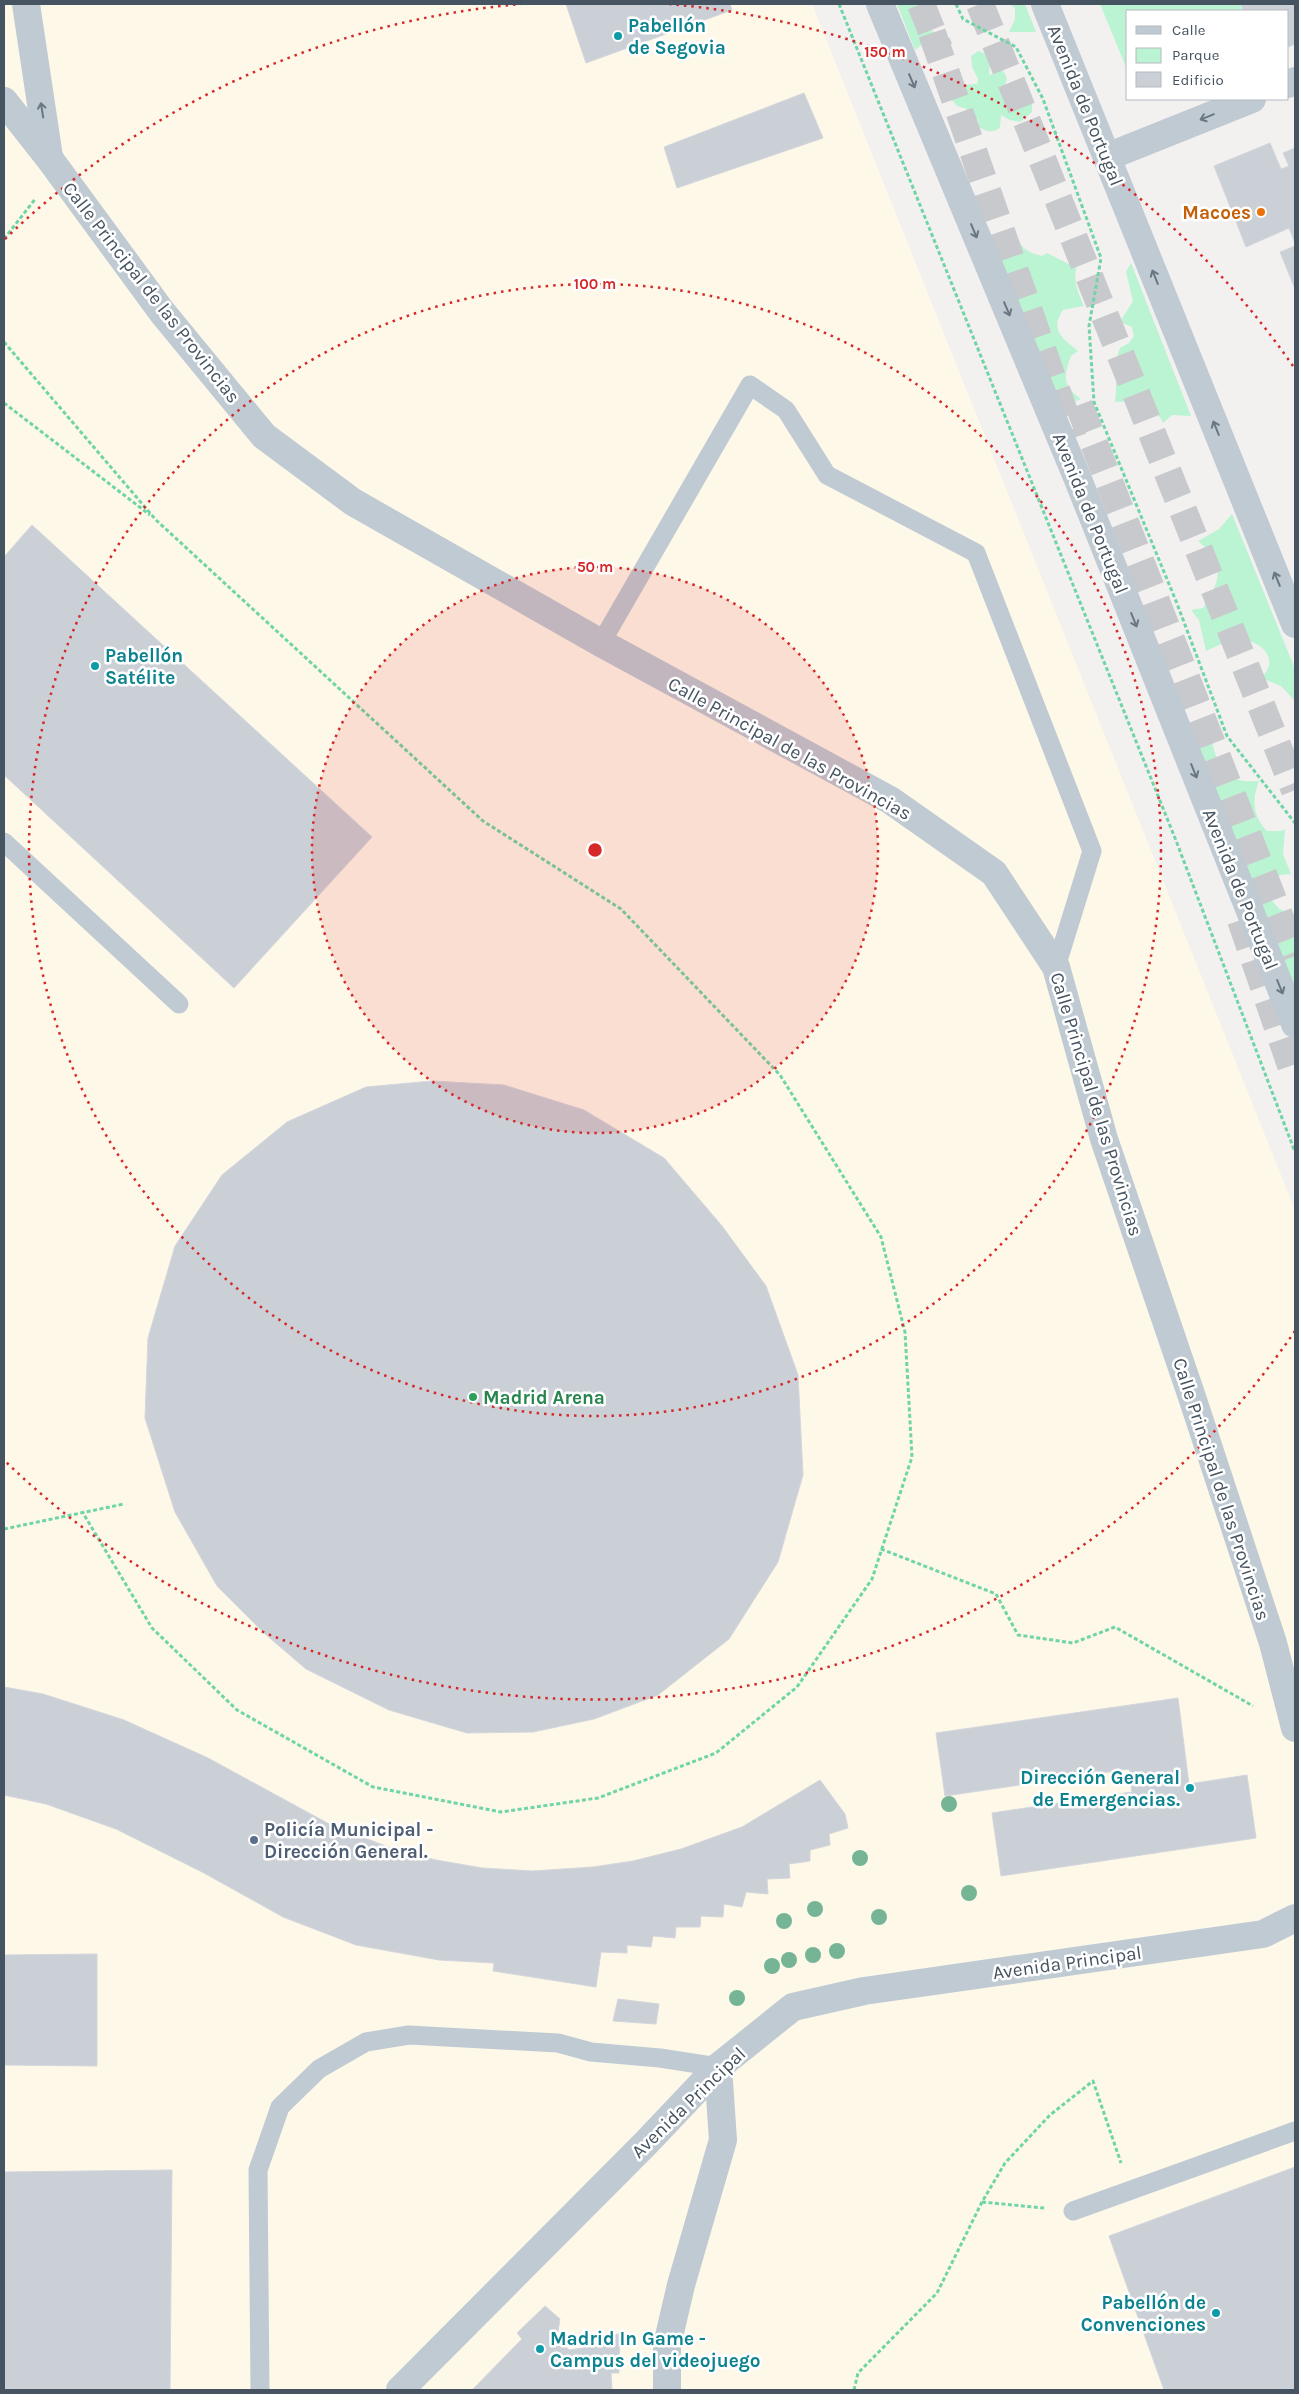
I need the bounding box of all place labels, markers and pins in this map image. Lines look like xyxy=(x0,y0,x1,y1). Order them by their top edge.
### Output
place label: Pabellón de Segovia xyxy=(628,15,726,59)
marker: Pabellón de Segovia xyxy=(612,30,624,42)
place label: Macoes xyxy=(1182,202,1251,224)
marker: Macoes xyxy=(1255,206,1267,218)
place label: Pabellón Satélite xyxy=(105,645,183,689)
marker: Pabellón Satélite xyxy=(89,660,101,672)
centre of rings xyxy=(586,841,604,859)
place label: Madrid Arena xyxy=(483,1387,605,1409)
marker: Madrid Arena xyxy=(467,1391,479,1403)
place label: Dirección General de Emergencias. xyxy=(1020,1767,1180,1811)
marker: Dirección General de Emergencias. xyxy=(1184,1782,1196,1794)
place label: Policía Municipal - Dirección General. xyxy=(264,1819,433,1863)
marker: Policía Municipal - Dirección General. xyxy=(248,1834,260,1846)
place label: Pabellón de Convenciones xyxy=(1081,2292,1206,2336)
marker: Pabellón de Convenciones xyxy=(1210,2307,1222,2319)
place label: Madrid In Game - Campus del videojuego xyxy=(550,2328,761,2372)
marker: Madrid In Game - Campus del videojuego xyxy=(534,2343,546,2355)

